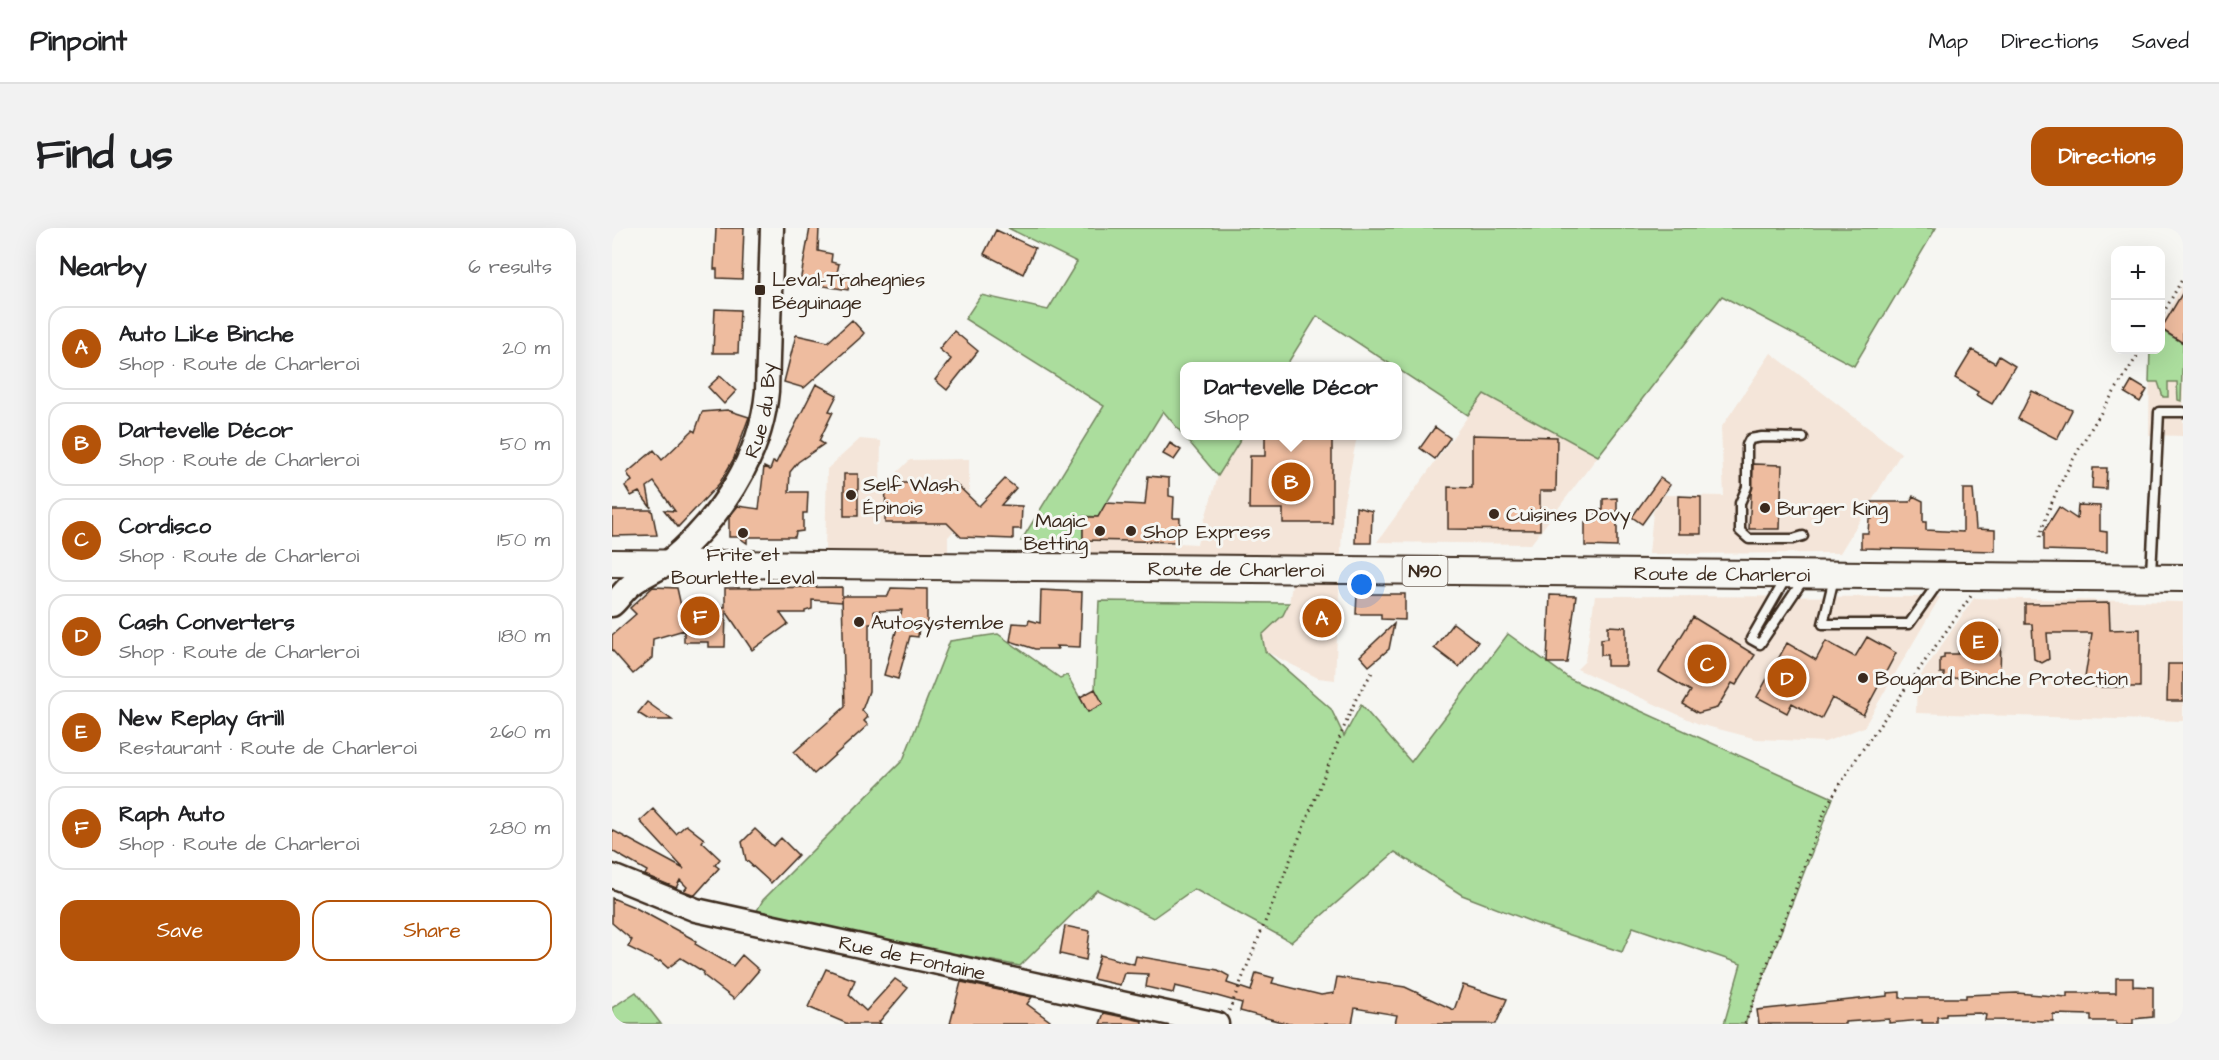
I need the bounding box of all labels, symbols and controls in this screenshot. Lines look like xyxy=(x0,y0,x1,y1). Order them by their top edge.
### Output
text: Pinpoint xyxy=(30,22,127,61)
text: Map xyxy=(1928,27,1968,56)
text: Directions xyxy=(2001,27,2099,56)
text: Saved xyxy=(2132,27,2189,56)
text: Find us xyxy=(36,127,173,185)
button: Directions xyxy=(2031,127,2183,186)
map controls xyxy=(2111,246,2165,354)
button: + xyxy=(2111,246,2165,300)
text: Nearby xyxy=(60,249,147,285)
text: 6 results xyxy=(468,253,552,281)
place label: Leval-Trahegnies Béguinage xyxy=(772,266,925,318)
marker: Leval-Trahegnies Béguinage xyxy=(753,283,767,297)
button: − xyxy=(2111,300,2165,354)
text: Auto Like Binche xyxy=(119,319,294,350)
text: A xyxy=(75,334,88,362)
text: 20 m xyxy=(502,334,550,362)
text: Shop · Route de Charleroi xyxy=(119,350,359,378)
street label: Rue du By xyxy=(738,362,784,463)
popup xyxy=(1180,362,1402,440)
text: Dartevelle Décor xyxy=(1204,372,1378,403)
text: Shop xyxy=(1204,403,1249,431)
text: Dartevelle Décor xyxy=(119,415,293,446)
text: B xyxy=(74,430,89,458)
text: 50 m xyxy=(500,430,550,458)
text: Shop · Route de Charleroi xyxy=(119,446,359,474)
pin: B xyxy=(1272,460,1310,504)
place label: Self Wash Épinois xyxy=(863,471,959,522)
marker: Self Wash Épinois xyxy=(844,488,858,502)
place label: Burger King xyxy=(1777,495,1888,524)
place label: Cuisines Dovy xyxy=(1506,501,1631,530)
marker: Burger King xyxy=(1758,501,1772,515)
place label: Magic Betting xyxy=(1023,507,1088,559)
marker: Cuisines Dovy xyxy=(1487,507,1501,521)
text: Cordisco xyxy=(119,511,211,542)
place label: Shop Express xyxy=(1143,518,1270,546)
marker: Magic Betting xyxy=(1093,524,1107,538)
marker: Shop Express xyxy=(1124,524,1138,538)
text: C xyxy=(74,526,89,554)
text: 150 m xyxy=(497,526,550,554)
marker: Frite et Bourlette Leval xyxy=(736,526,750,540)
place label: Frite et Bourlette Leval xyxy=(671,541,815,592)
text: Shop · Route de Charleroi xyxy=(119,542,359,570)
street label: Route de Charleroi xyxy=(1148,555,1324,585)
road number: N90 xyxy=(1402,556,1448,586)
street label: Route de Charleroi xyxy=(1634,560,1810,589)
your location xyxy=(1347,570,1376,599)
pin: F xyxy=(680,594,719,638)
pin: A xyxy=(1302,596,1342,640)
text: Cash Converters xyxy=(119,607,295,638)
place label: Autosystem.be xyxy=(871,609,1004,638)
marker: Autosystem.be xyxy=(852,615,866,629)
pin: E xyxy=(1960,618,1998,664)
text: D xyxy=(75,622,88,650)
text: 180 m xyxy=(498,622,550,650)
text: Shop · Route de Charleroi xyxy=(119,638,359,666)
pin: C xyxy=(1688,642,1726,686)
pin: D xyxy=(1768,656,1806,700)
place label: Bougard Binche Protection xyxy=(1875,665,2128,694)
marker: Bougard Binche Protection xyxy=(1856,671,1870,685)
text: New Replay Grill xyxy=(119,703,284,734)
text: E xyxy=(76,718,87,746)
text: 260 m xyxy=(490,718,550,746)
text: Restaurant · Route de Charleroi xyxy=(119,734,417,762)
text: Raph Auto xyxy=(119,799,224,830)
text: F xyxy=(75,814,88,842)
text: 280 m xyxy=(489,814,550,842)
text: Shop · Route de Charleroi xyxy=(119,830,359,858)
button: Save xyxy=(60,900,300,961)
button: Share xyxy=(312,900,552,961)
street label: Rue de Fontaine xyxy=(836,929,988,988)

